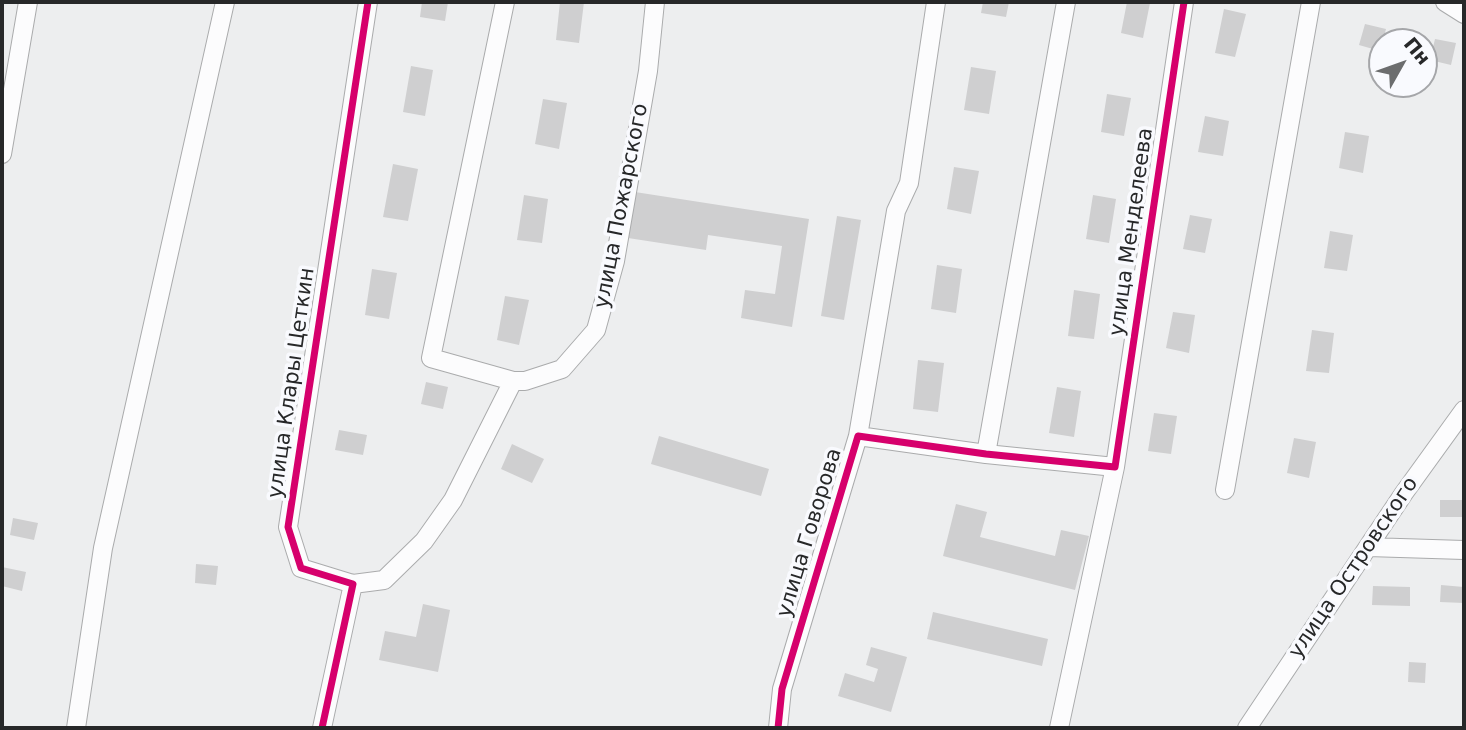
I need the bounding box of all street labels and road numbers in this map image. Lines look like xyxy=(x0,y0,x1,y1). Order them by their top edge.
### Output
street label: улица Пожарского xyxy=(590,101,654,311)
street label: улица Менделеева xyxy=(1105,126,1159,338)
street label: улица Клары Цеткин xyxy=(263,266,321,500)
street label: улица Говорова xyxy=(772,445,848,621)
street label: улица Островского xyxy=(1284,473,1424,663)

